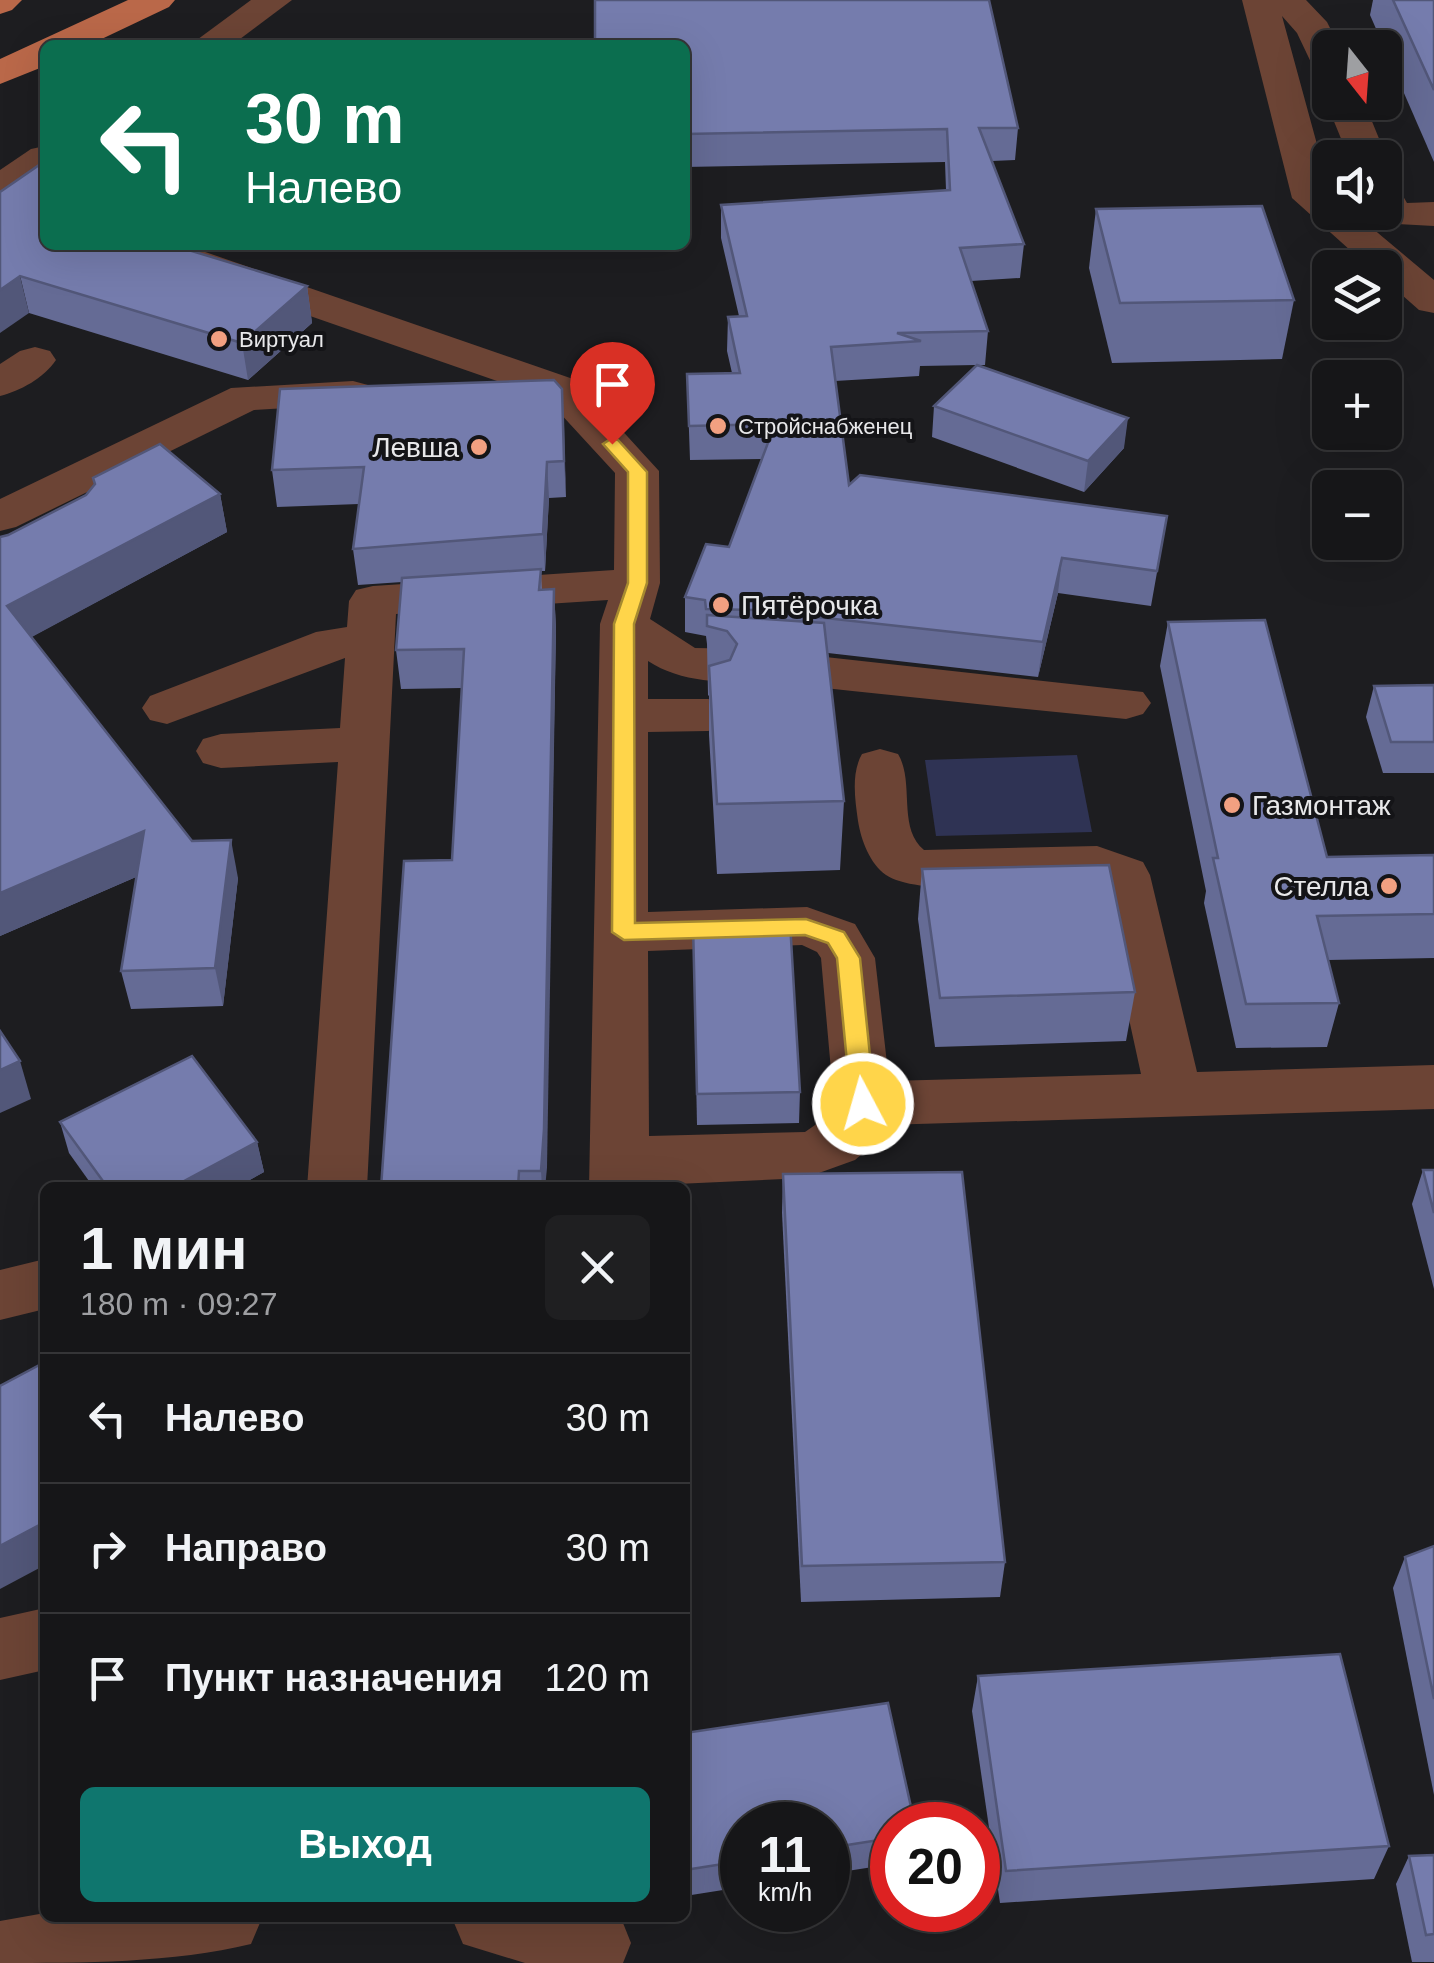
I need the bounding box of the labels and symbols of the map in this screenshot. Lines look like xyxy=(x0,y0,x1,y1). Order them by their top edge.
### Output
north arrow xyxy=(1312,30,1402,120)
place label: Виртуал xyxy=(239,327,324,352)
marker: Виртуал xyxy=(208,328,230,350)
pin xyxy=(570,342,655,445)
place label: Стройснабженец xyxy=(738,414,913,439)
marker: Стройснабженец xyxy=(707,415,729,437)
place label: Левша xyxy=(372,432,459,463)
marker: Левша xyxy=(468,436,490,458)
place label: Пятёрочка xyxy=(741,590,879,621)
marker: Пятёрочка xyxy=(710,594,732,616)
place label: Газмонтаж xyxy=(1252,790,1391,821)
marker: Газмонтаж xyxy=(1221,794,1243,816)
place label: Стелла xyxy=(1273,871,1369,902)
marker: Стелла xyxy=(1378,875,1400,897)
position arrow xyxy=(811,1052,915,1156)
speed limit sign: 20 xyxy=(870,1802,1000,1932)

